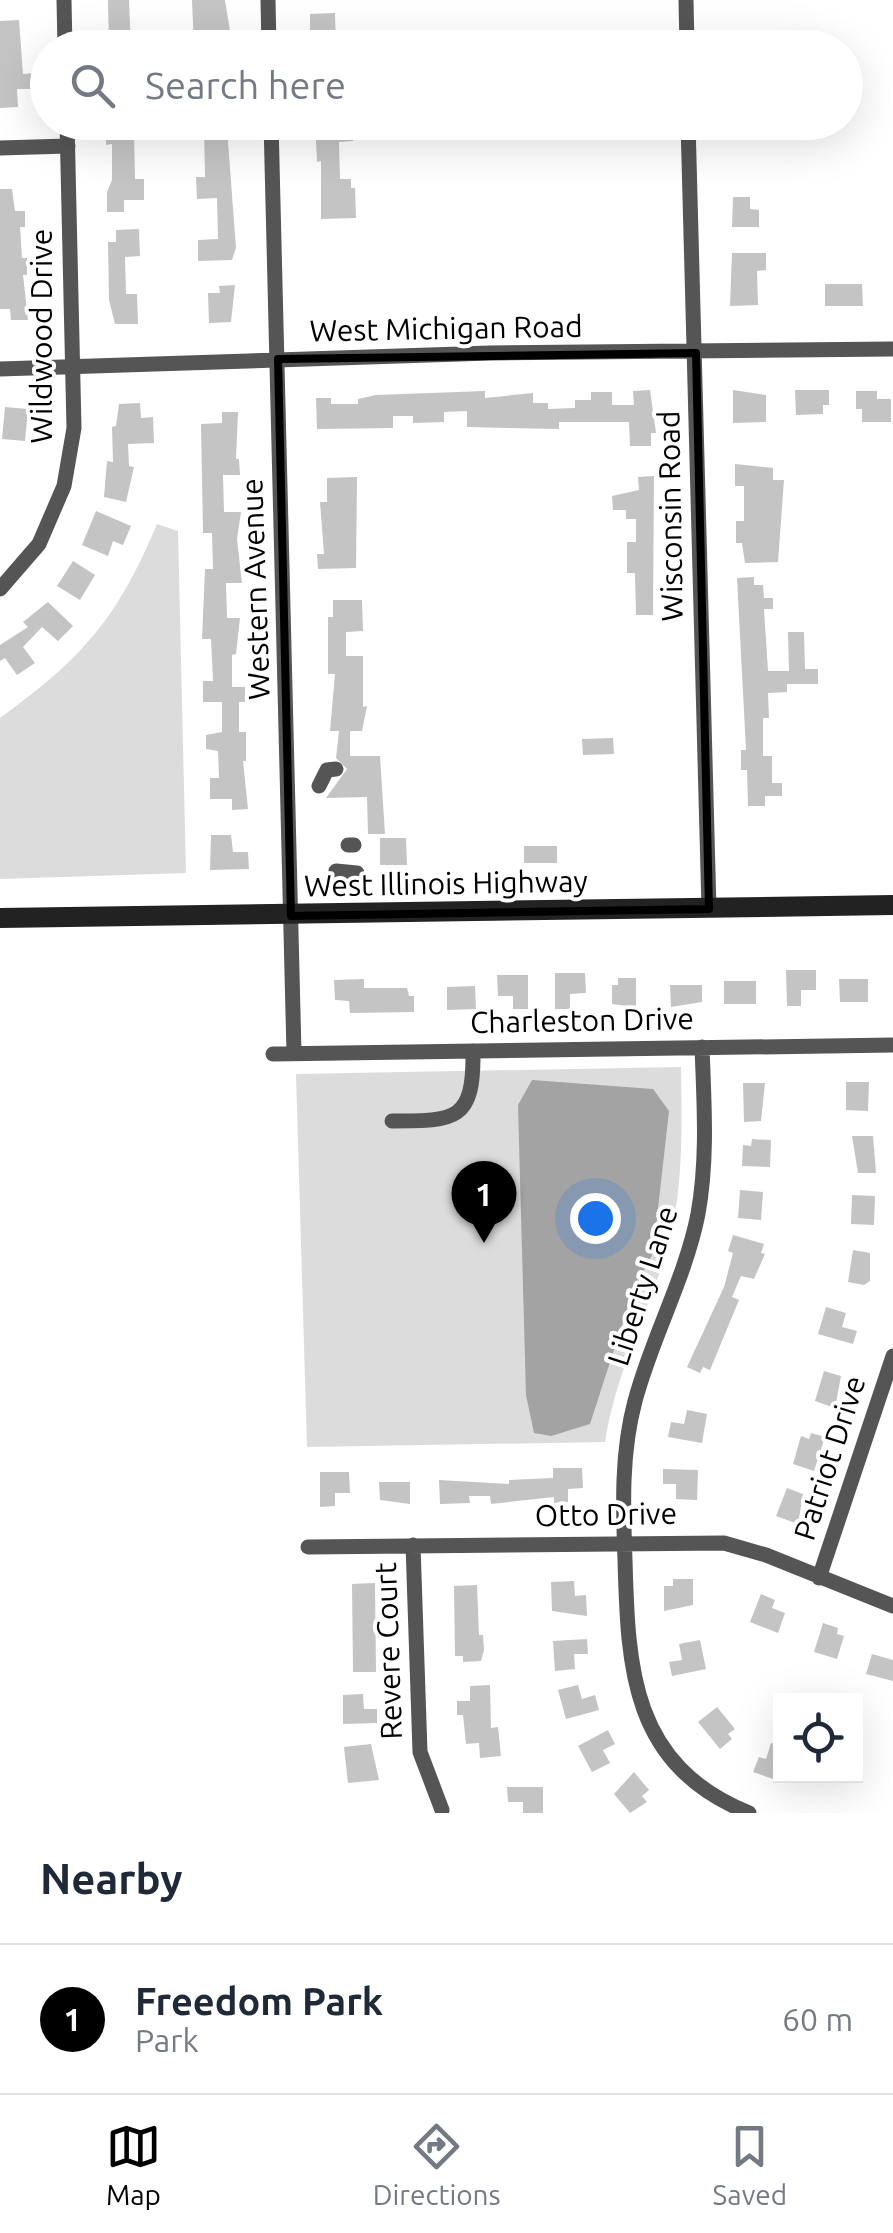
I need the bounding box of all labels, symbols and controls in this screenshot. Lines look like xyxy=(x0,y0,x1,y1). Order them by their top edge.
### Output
search box xyxy=(30,30,863,140)
icon: search xyxy=(65,58,120,113)
text: Search here xyxy=(145,64,346,106)
street label: Wildwood Drive xyxy=(24,229,58,443)
street label: West Michigan Road xyxy=(309,309,583,347)
street label: Wisconsin Road xyxy=(651,410,689,622)
street label: Western Avenue xyxy=(234,478,276,700)
street label: West Illinois Highway xyxy=(304,864,588,902)
street label: Charleston Drive xyxy=(470,1001,694,1039)
pin: 1 xyxy=(452,1160,516,1243)
your location xyxy=(570,1193,621,1244)
street label: Liberty Lane xyxy=(600,1202,684,1370)
street label: Patriot Drive xyxy=(787,1371,872,1544)
street label: Otto Drive xyxy=(535,1496,677,1532)
street label: Revere Court xyxy=(368,1562,408,1740)
map controls xyxy=(773,1693,863,1783)
button: locate xyxy=(773,1693,863,1783)
text: Nearby xyxy=(40,1855,183,1902)
text: Freedom Park xyxy=(135,1980,383,2022)
text: 1 xyxy=(63,2001,82,2037)
text: 60 m xyxy=(782,2001,853,2037)
text: Park xyxy=(135,2022,199,2058)
tab: Map xyxy=(106,2119,161,2210)
tab: Directions xyxy=(373,2119,501,2210)
tab: Saved xyxy=(713,2119,787,2210)

